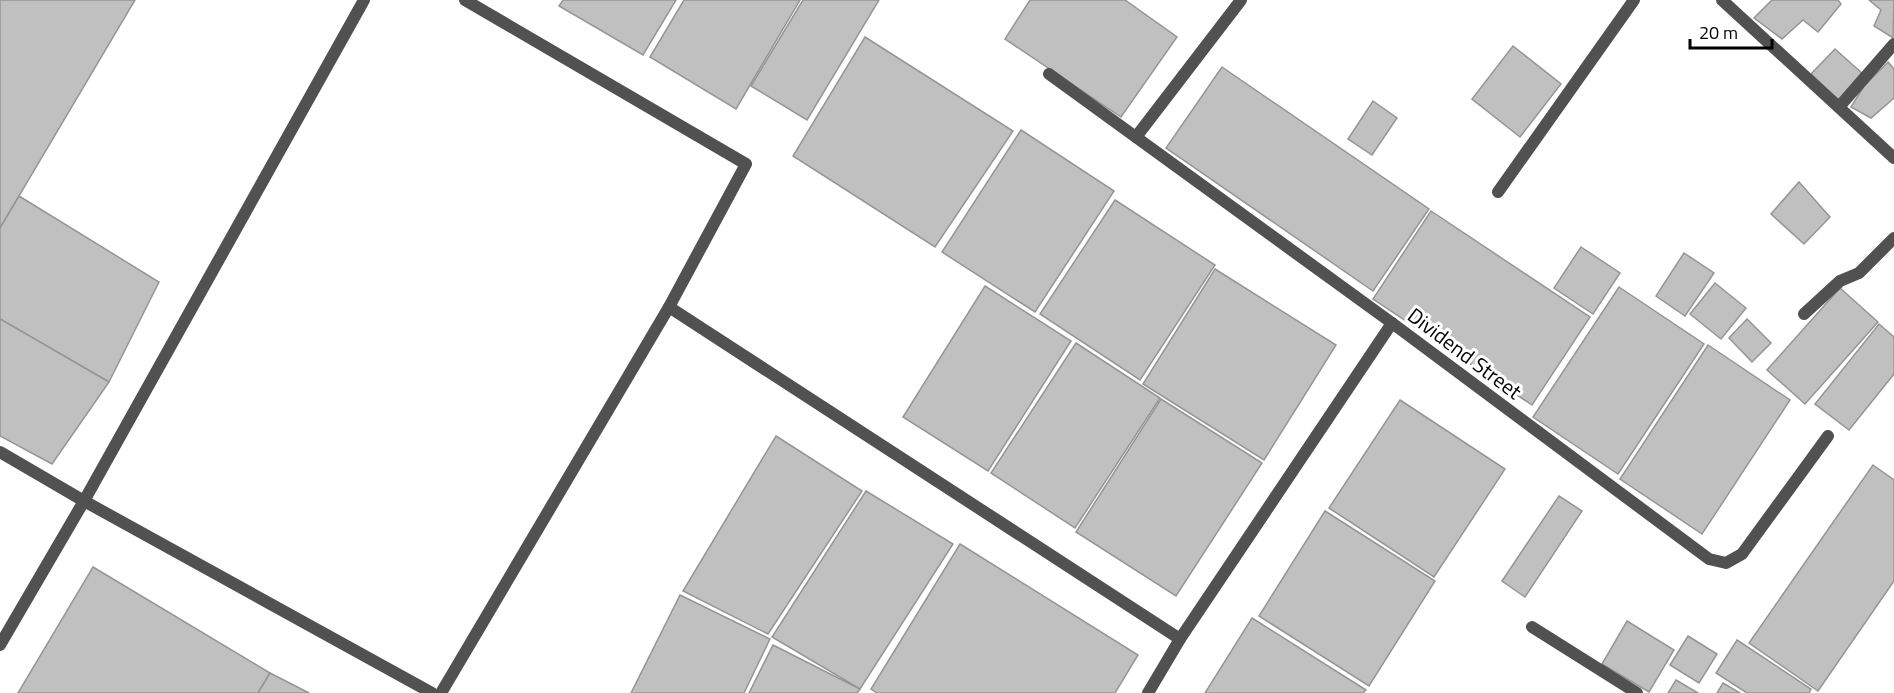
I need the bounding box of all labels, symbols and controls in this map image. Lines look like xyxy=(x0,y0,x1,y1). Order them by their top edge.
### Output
scale bar xyxy=(1690,12,1772,50)
text: 20 m xyxy=(1699,19,1738,46)
street label: Dividend Street xyxy=(1401,299,1529,407)

